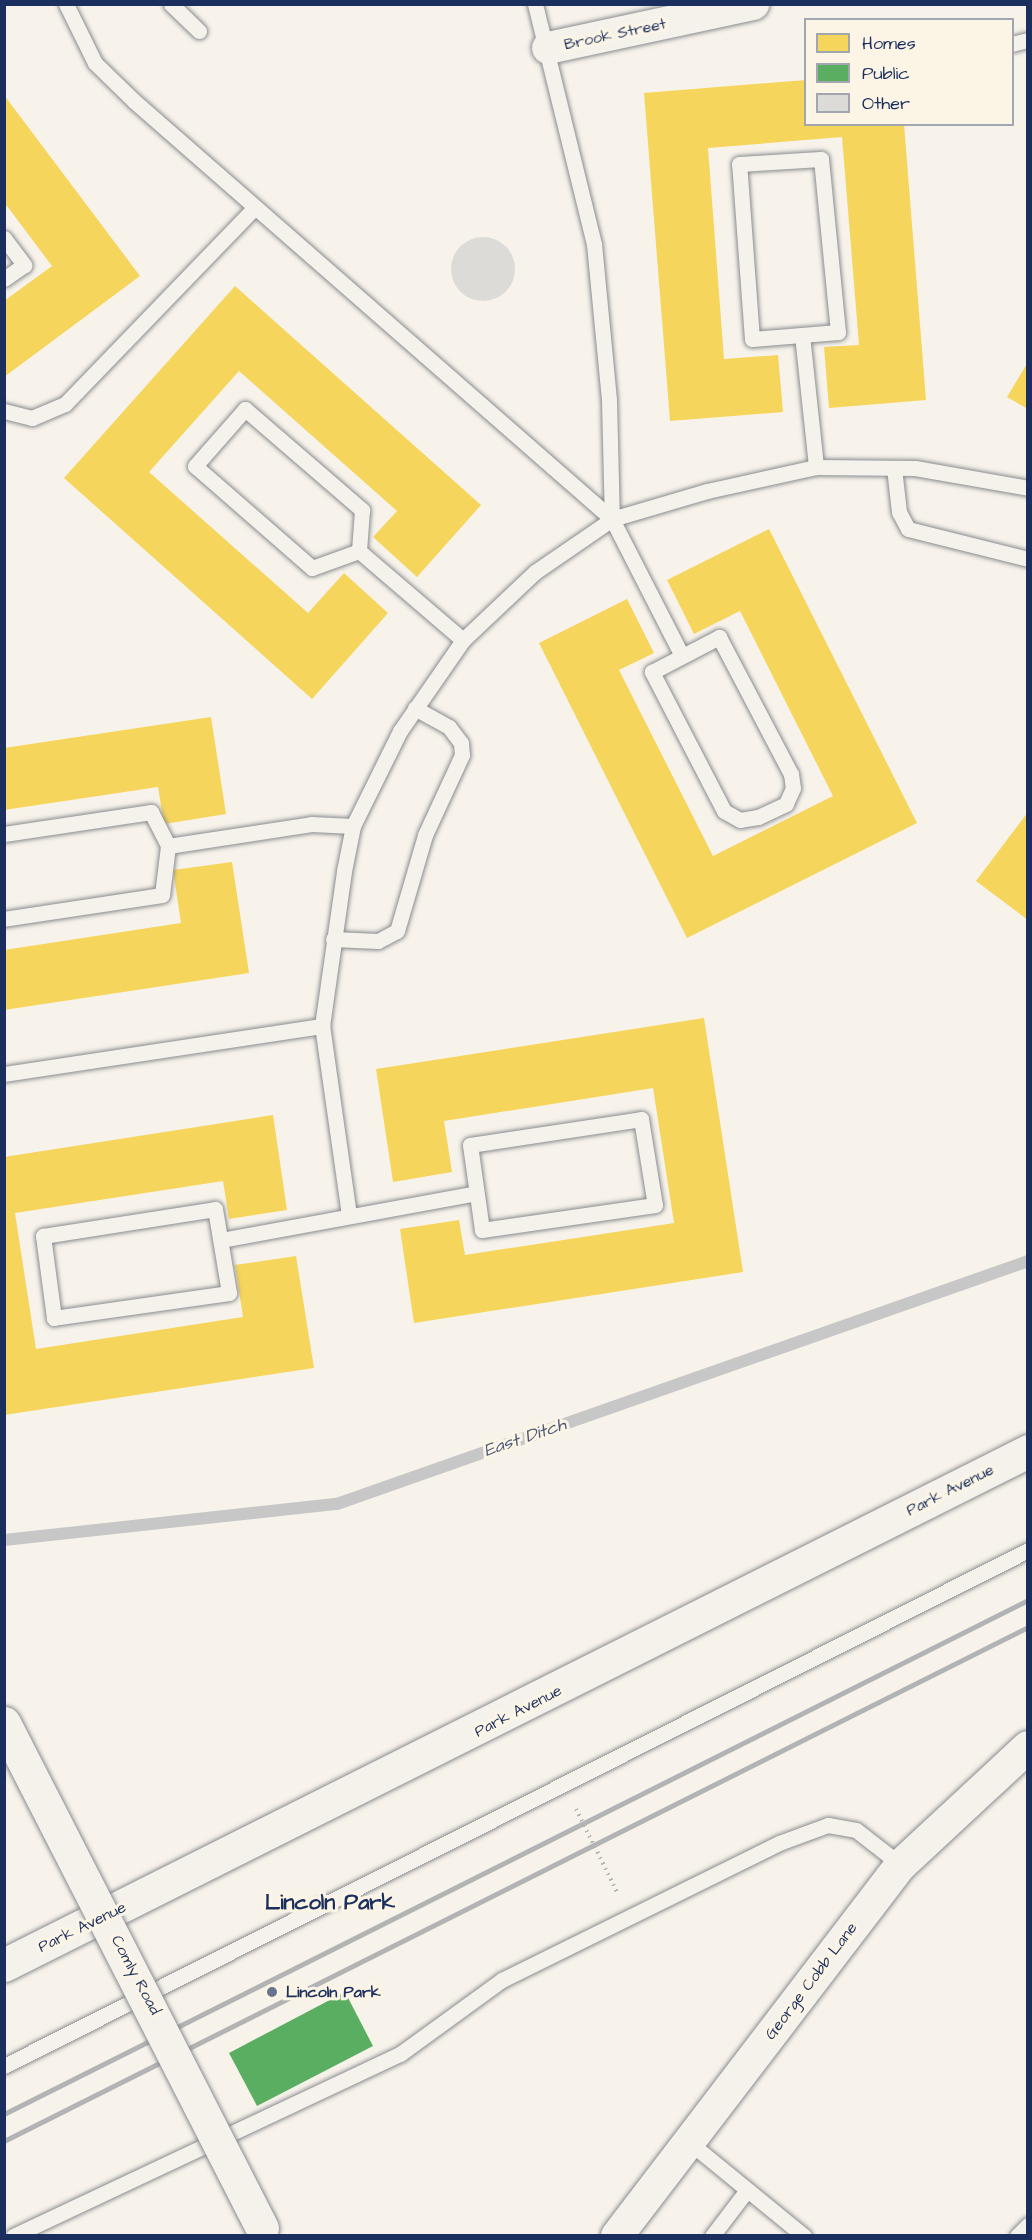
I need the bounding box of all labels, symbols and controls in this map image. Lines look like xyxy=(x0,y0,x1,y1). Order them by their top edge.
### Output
street label: Brook Street xyxy=(562,14,668,54)
legend xyxy=(804,18,1014,126)
text: Homes xyxy=(862,31,916,56)
text: Public xyxy=(862,61,910,86)
text: Other xyxy=(862,91,910,116)
water label: East Ditch xyxy=(481,1414,569,1462)
street label: Park Avenue xyxy=(903,1460,997,1520)
street label: Park Avenue xyxy=(471,1681,565,1741)
district label: Lincoln Park xyxy=(265,1890,395,1916)
street label: Park Avenue xyxy=(35,1897,129,1957)
street label: George Cobb Lane xyxy=(761,1919,861,2043)
street label: Comly Road xyxy=(107,1932,165,2018)
place label: Lincoln Park xyxy=(286,1982,381,2002)
marker: Lincoln Park xyxy=(263,1983,281,2001)

